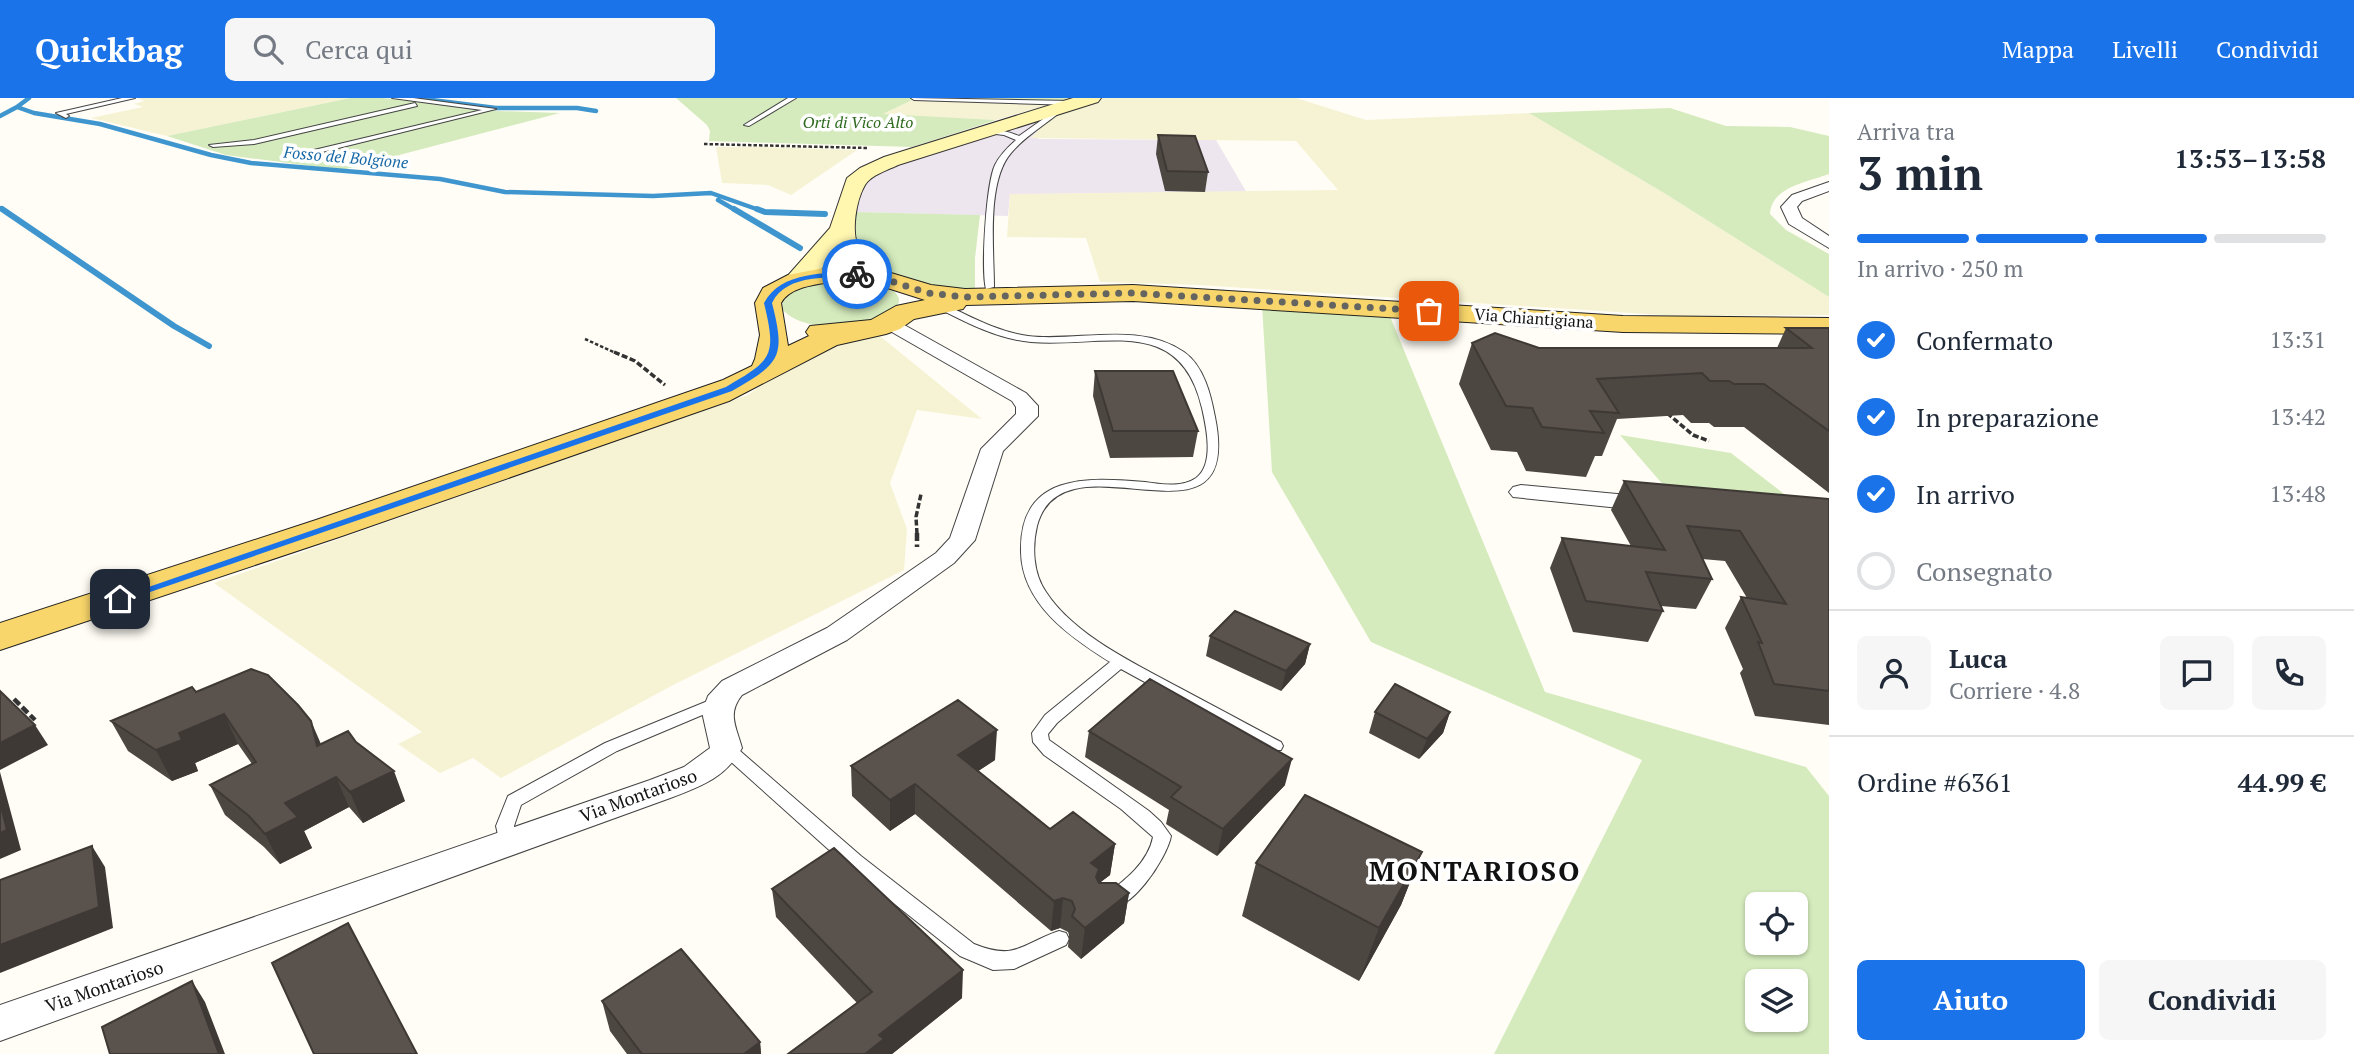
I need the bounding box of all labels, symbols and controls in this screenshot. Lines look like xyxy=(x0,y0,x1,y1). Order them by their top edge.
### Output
search box xyxy=(225,18,715,81)
text: Quickbag xyxy=(35,28,183,71)
icon: search xyxy=(249,30,287,68)
text: Cerca qui xyxy=(305,32,413,66)
text: Mappa xyxy=(2002,33,2074,65)
text: Livelli xyxy=(2112,33,2178,65)
text: Condividi xyxy=(2216,33,2319,65)
park label: Orti di Vico Alto xyxy=(803,111,913,133)
text: Arriva tra xyxy=(1857,116,1955,147)
water label: Fosso del Bolgione xyxy=(282,141,409,173)
text: 13:53–13:58 xyxy=(2174,141,2326,175)
text: 3 min xyxy=(1857,142,1983,203)
courier xyxy=(822,239,892,309)
text: In arrivo · 250 m xyxy=(1857,253,2023,284)
icon: bike xyxy=(838,255,876,293)
pin xyxy=(1399,281,1459,341)
icon: bag xyxy=(1410,292,1448,330)
street label: Via Chiantigiana xyxy=(1474,303,1594,333)
icon: check xyxy=(1857,321,1895,359)
text: Confermato xyxy=(1916,323,2053,357)
text: 13:31 xyxy=(2269,324,2326,355)
icon: check xyxy=(1857,398,1895,436)
text: In preparazione xyxy=(1916,400,2099,434)
text: 13:42 xyxy=(2269,401,2326,432)
icon: check xyxy=(1857,475,1895,513)
text: In arrivo xyxy=(1916,477,2015,511)
text: 13:48 xyxy=(2269,478,2326,509)
text: Consegnato xyxy=(1916,554,2053,588)
pin xyxy=(90,569,150,629)
icon: home xyxy=(101,580,139,618)
button: person xyxy=(1857,636,1931,710)
button: chat xyxy=(2160,636,2234,710)
button: phone xyxy=(2252,636,2326,710)
text: Luca xyxy=(1949,641,2007,675)
text: Corriere · 4.8 xyxy=(1949,675,2080,706)
street label: Via Montarioso xyxy=(576,763,700,827)
text: Ordine #6361 xyxy=(1857,765,2013,799)
text: 44.99 € xyxy=(2238,765,2326,799)
district label: MONTARIOSO xyxy=(1369,852,1581,889)
map controls xyxy=(1745,892,1808,1032)
button: locate xyxy=(1745,892,1808,955)
street label: Via Montarioso xyxy=(42,955,166,1017)
button: Aiuto xyxy=(1857,960,2085,1040)
button: Condividi xyxy=(2099,960,2326,1040)
button: layers xyxy=(1745,969,1808,1032)

